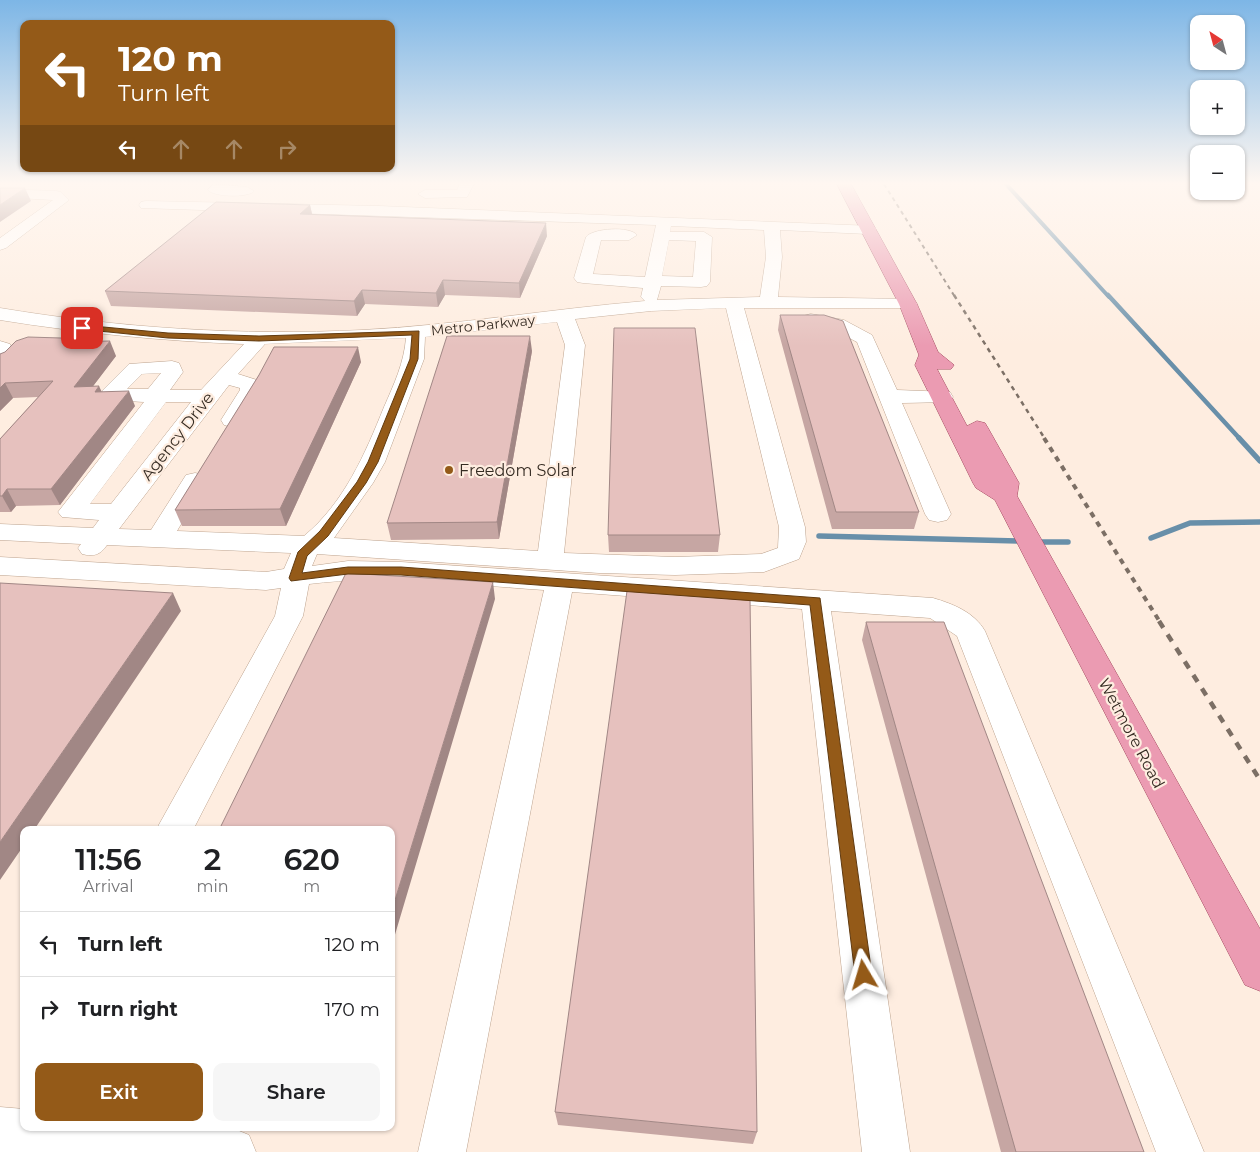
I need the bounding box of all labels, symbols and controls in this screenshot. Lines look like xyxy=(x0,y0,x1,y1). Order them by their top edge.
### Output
north arrow xyxy=(1190,15,1245,70)
map controls xyxy=(1190,15,1245,200)
text: 120 m xyxy=(118,37,223,80)
icon: left xyxy=(35,40,100,105)
text: Turn left xyxy=(118,80,210,107)
button: + xyxy=(1190,80,1245,135)
icon: left xyxy=(114,135,142,163)
icon: ahead xyxy=(167,135,195,163)
icon: ahead xyxy=(220,135,248,163)
icon: right xyxy=(273,135,301,163)
button: − xyxy=(1190,145,1245,200)
pin xyxy=(61,307,103,349)
street label: Metro Parkway xyxy=(430,311,536,339)
icon: arrive xyxy=(68,314,96,342)
street label: Agency Drive xyxy=(137,388,218,484)
place label: Freedom Solar xyxy=(459,461,577,480)
marker: Freedom Solar xyxy=(443,464,455,476)
street label: Wetmore Road xyxy=(1095,675,1169,792)
text: 11:56 xyxy=(75,841,141,878)
text: 2 xyxy=(204,841,221,878)
text: 620 xyxy=(284,841,340,878)
text: Arrival xyxy=(83,877,133,896)
text: min xyxy=(196,877,229,896)
text: m xyxy=(303,877,320,896)
icon: left xyxy=(35,930,63,958)
text: Turn left xyxy=(78,933,163,956)
text: 120 m xyxy=(325,933,380,956)
position arrow xyxy=(837,948,889,1000)
icon: right xyxy=(35,995,63,1023)
text: Turn right xyxy=(78,998,178,1021)
text: 170 m xyxy=(325,998,380,1021)
button: Exit xyxy=(35,1063,203,1121)
button: Share xyxy=(213,1063,380,1121)

